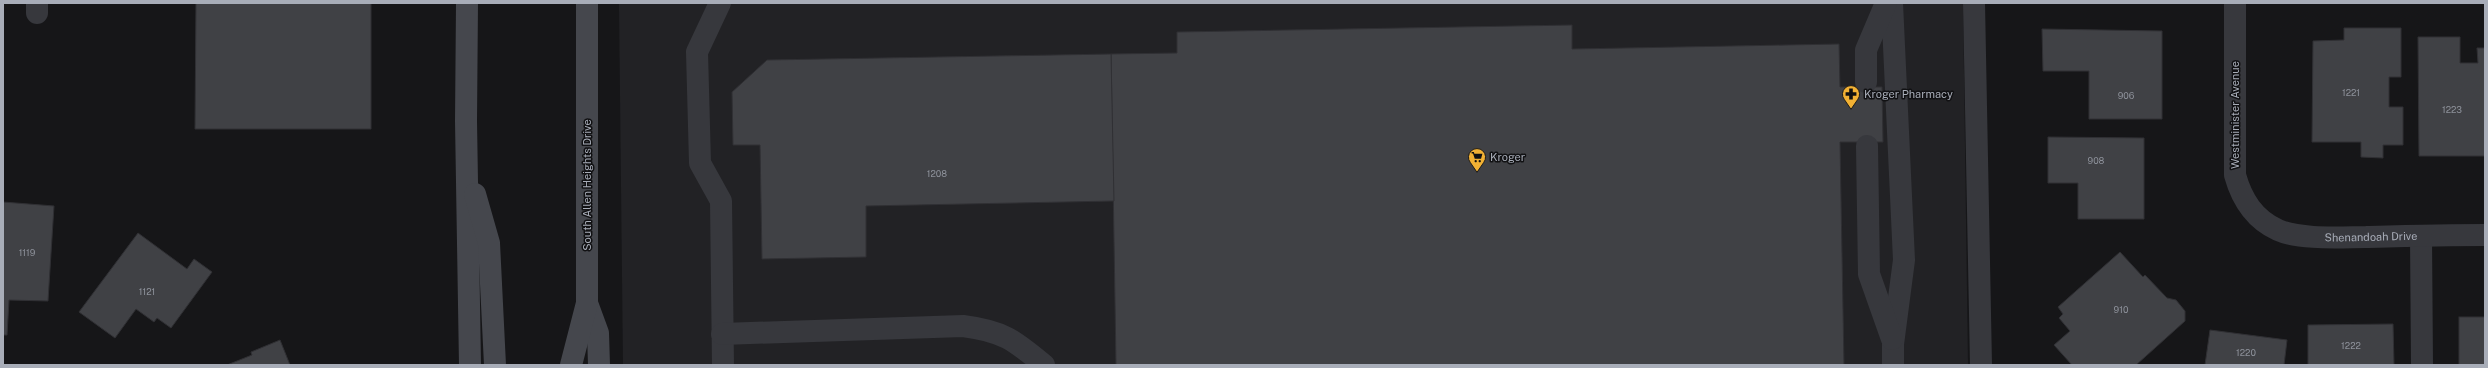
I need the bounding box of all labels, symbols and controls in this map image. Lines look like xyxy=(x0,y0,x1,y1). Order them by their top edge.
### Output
street label: Westminister Avenue xyxy=(2229,61,2241,169)
pharmacy icon: Kroger Pharmacy xyxy=(1841,84,1861,109)
house number: 1221 xyxy=(2342,87,2360,98)
place label: Kroger Pharmacy xyxy=(1864,88,1953,100)
house number: 906 xyxy=(2118,90,2135,101)
house number: 1223 xyxy=(2442,104,2462,115)
street label: South Allen Heights Drive xyxy=(581,119,593,251)
supermarket icon: Kroger xyxy=(1467,147,1487,172)
place label: Kroger xyxy=(1490,151,1525,163)
house number: 908 xyxy=(2088,155,2105,166)
house number: 1208 xyxy=(927,168,947,179)
street label: Shenandoah Drive xyxy=(2324,230,2418,243)
house number: 1119 xyxy=(19,247,36,258)
house number: 1121 xyxy=(139,286,155,297)
house number: 910 xyxy=(2114,304,2129,315)
house number: 1222 xyxy=(2341,340,2361,351)
house number: 1220 xyxy=(2236,347,2256,358)

